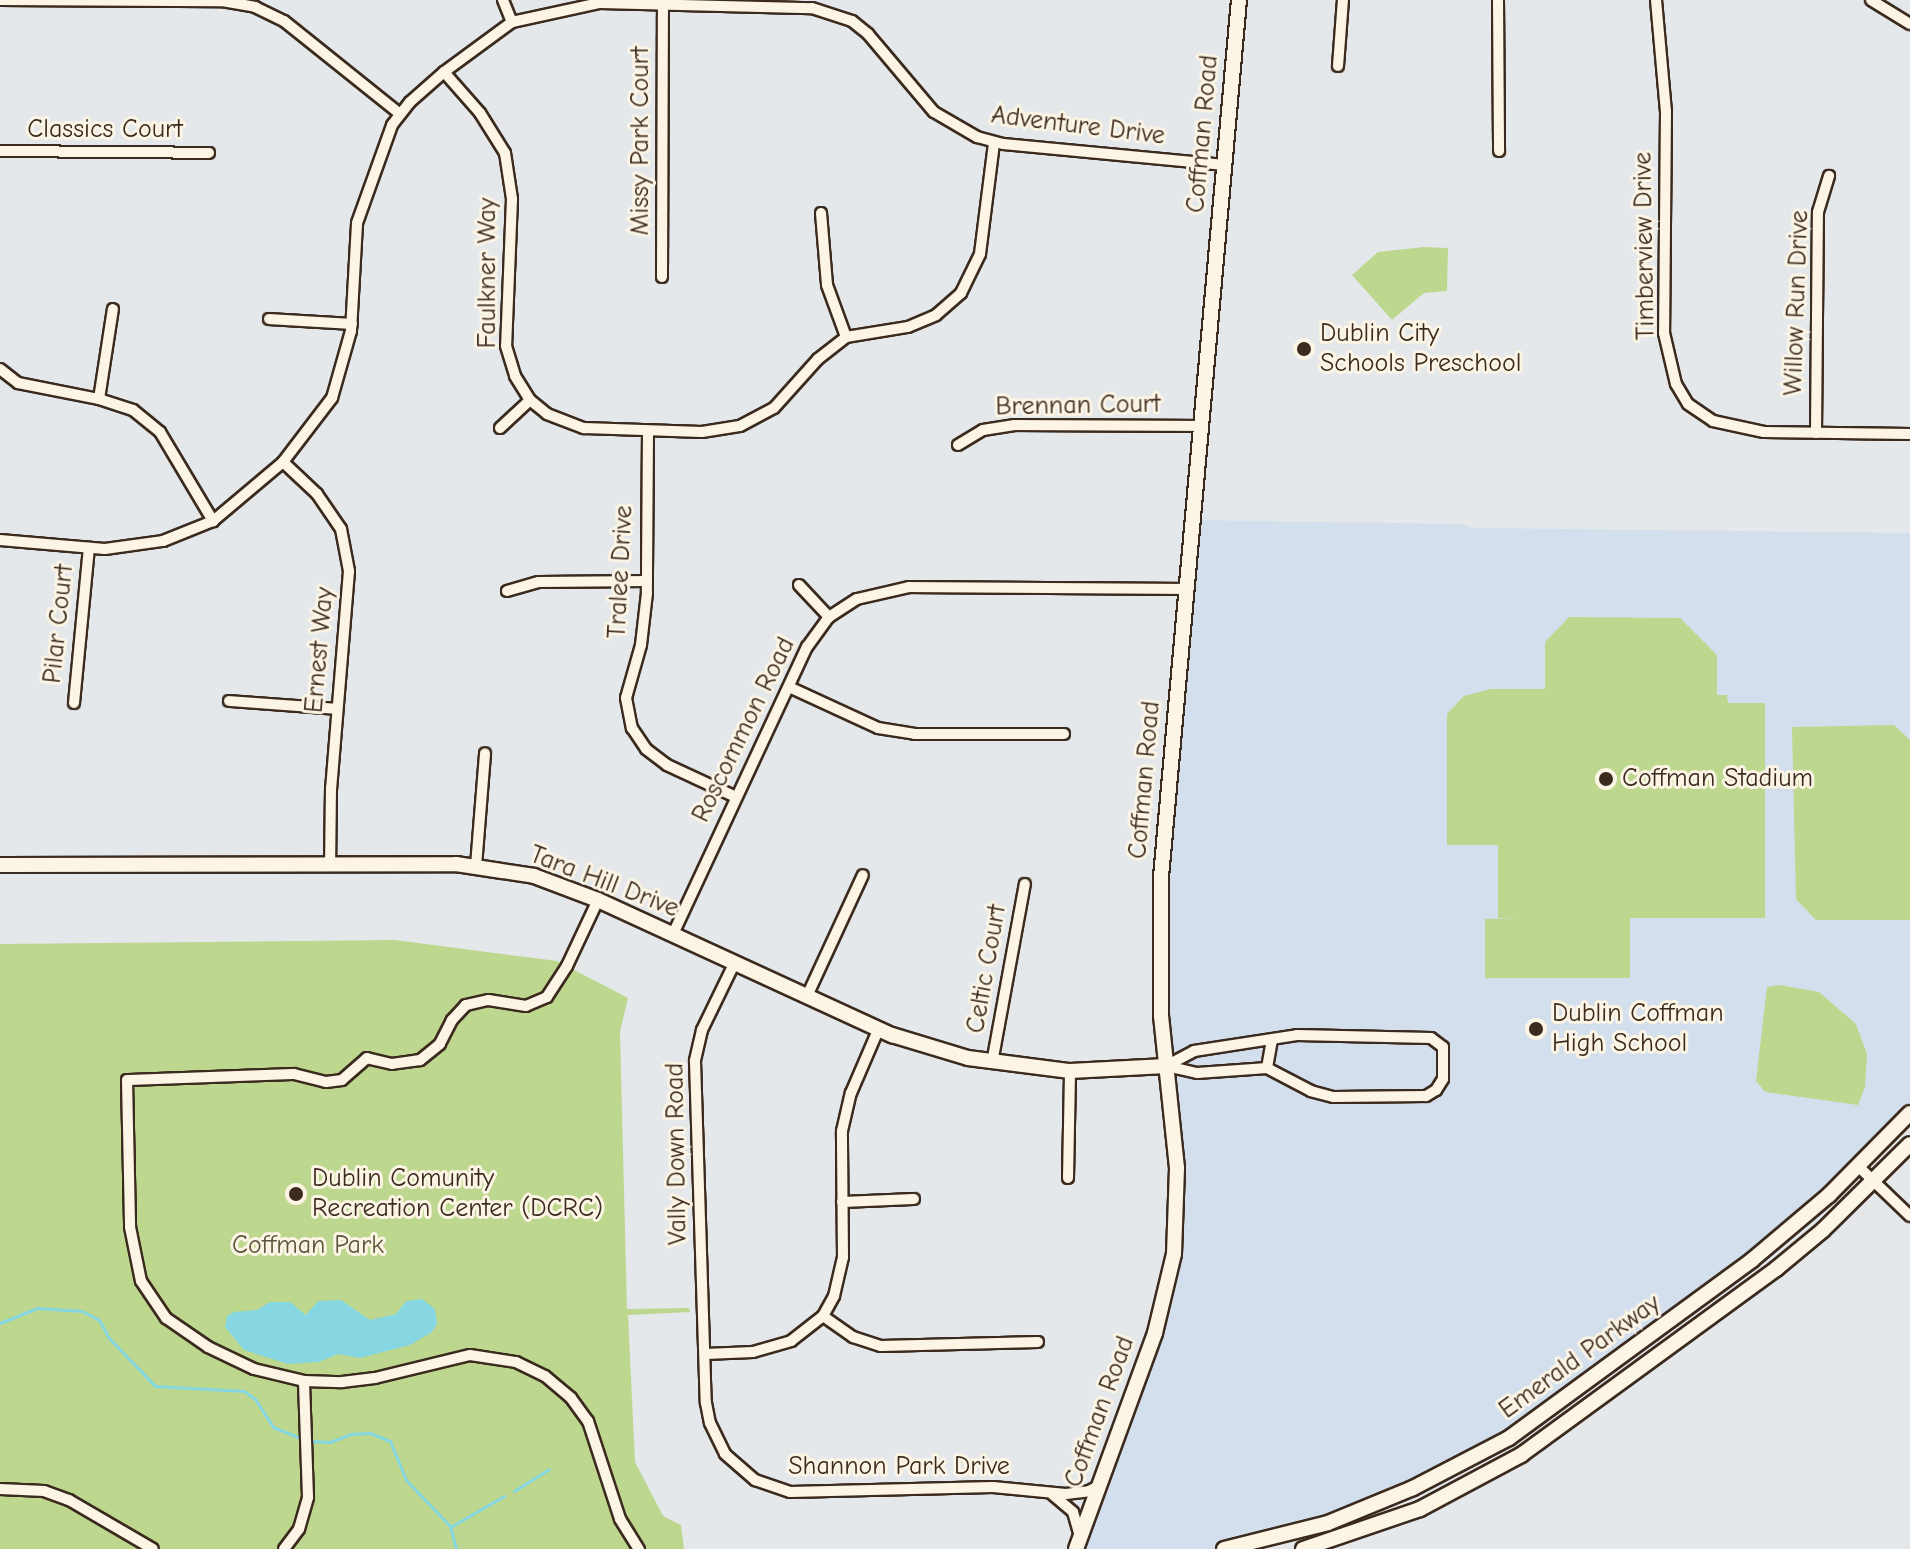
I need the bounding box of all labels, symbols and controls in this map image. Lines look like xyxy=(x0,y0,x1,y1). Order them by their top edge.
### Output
street label: Missy Park Court xyxy=(625,47,657,235)
street label: Coffman Road xyxy=(1181,54,1225,214)
street label: Adventure Drive xyxy=(989,100,1167,152)
street label: Classics Court xyxy=(27,114,183,146)
street label: Timberview Drive xyxy=(1628,152,1662,340)
street label: Faulkner Way xyxy=(472,198,504,348)
street label: Willow Run Drive xyxy=(1778,210,1816,396)
place label: Dublin City Schools Preschool xyxy=(1320,318,1521,380)
marker: Dublin City Schools Preschool xyxy=(1295,340,1313,358)
street label: Brennan Court xyxy=(995,389,1161,423)
street label: Tralee Drive xyxy=(602,505,640,639)
street label: Pilar Court xyxy=(37,563,81,685)
street label: Ernest Way xyxy=(299,586,341,714)
street label: Roscommon Road xyxy=(686,633,802,827)
street label: Coffman Road xyxy=(1123,700,1167,860)
place label: Coffman Stadium xyxy=(1622,763,1813,795)
marker: Coffman Stadium xyxy=(1597,770,1615,788)
street label: Tara Hill Drive xyxy=(525,839,683,925)
street label: Celtic Court xyxy=(960,902,1014,1036)
place label: Dublin Coffman High School xyxy=(1552,998,1724,1060)
marker: Dublin Coffman High School xyxy=(1527,1020,1545,1038)
street label: Vally Down Road xyxy=(660,1063,694,1245)
place label: Dublin Comunity Recreation Center (DCRC) xyxy=(312,1163,603,1224)
marker: Dublin Comunity Recreation Center (DCRC) xyxy=(287,1185,305,1203)
park label: Coffman Park xyxy=(232,1230,384,1262)
street label: Emerald Parkway xyxy=(1493,1288,1667,1426)
street label: Coffman Road xyxy=(1058,1332,1142,1492)
street label: Shannon Park Drive xyxy=(788,1451,1010,1483)

